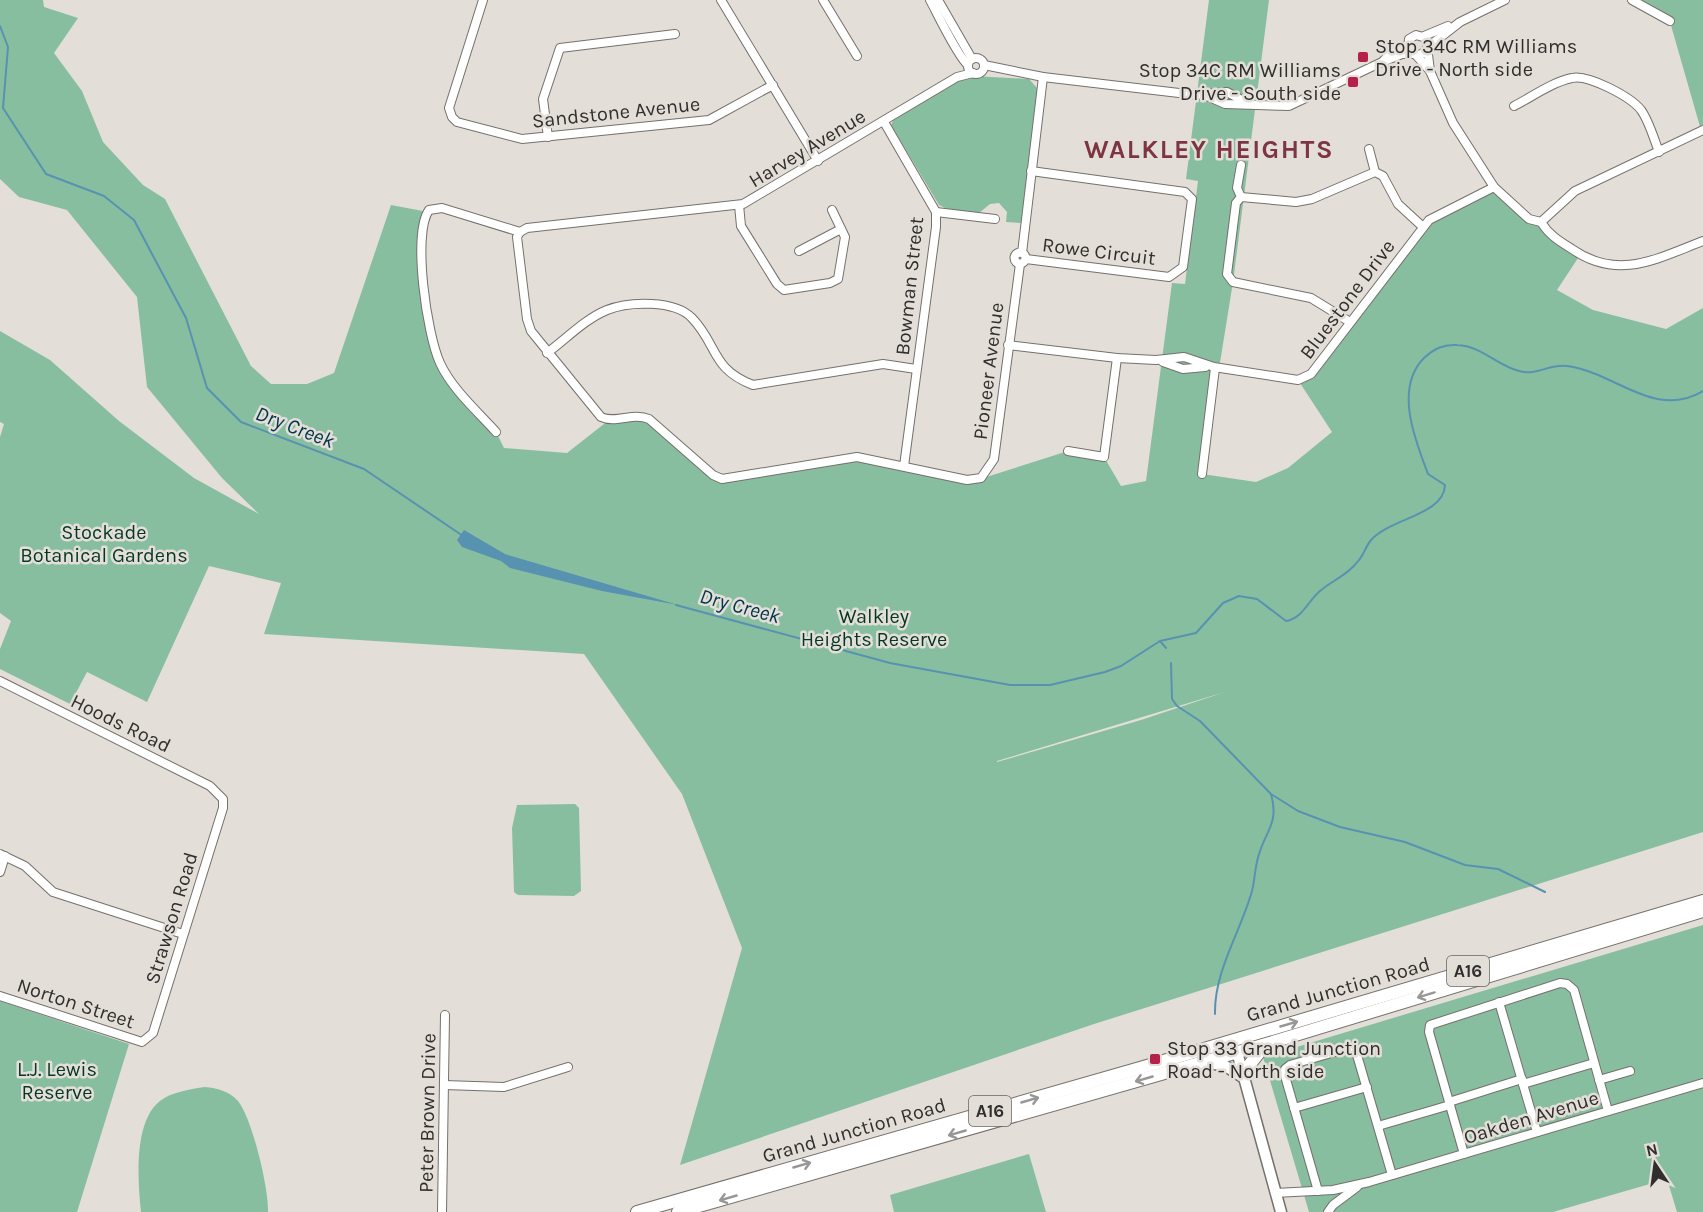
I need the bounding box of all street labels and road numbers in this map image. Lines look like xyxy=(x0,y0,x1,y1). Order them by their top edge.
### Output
street label: Sandstone Avenue xyxy=(531,92,701,133)
street label: Harvey Avenue xyxy=(745,105,870,192)
street label: Bowman Street xyxy=(891,215,928,357)
street label: Rowe Circuit xyxy=(1041,233,1157,270)
street label: Bluestone Drive xyxy=(1295,235,1400,363)
street label: Pioneer Avenue xyxy=(969,301,1008,441)
street label: Hoods Road xyxy=(67,689,175,758)
street label: Strawson Road xyxy=(141,849,202,987)
street label: Grand Junction Road xyxy=(1244,952,1432,1027)
road number: A16 xyxy=(1447,956,1489,986)
street label: Norton Street xyxy=(14,974,138,1033)
street label: Peter Brown Drive xyxy=(415,1033,440,1193)
street label: Oakden Avenue xyxy=(1461,1086,1601,1149)
street label: Grand Junction Road xyxy=(760,1093,948,1168)
road number: A16 xyxy=(969,1096,1011,1126)

